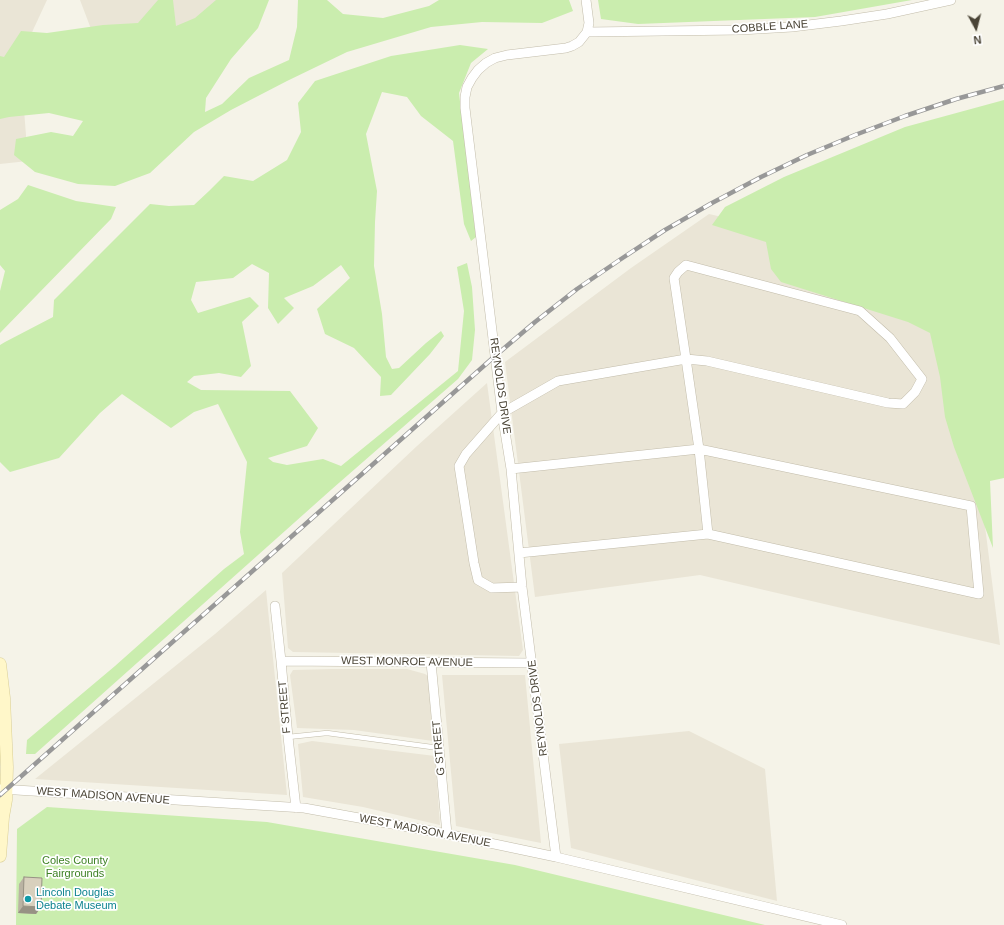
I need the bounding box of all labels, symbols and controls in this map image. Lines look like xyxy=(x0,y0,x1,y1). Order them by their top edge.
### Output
north arrow xyxy=(956,8,996,48)
street label: COBBLE LANE xyxy=(731,18,809,36)
text: N xyxy=(973,33,982,46)
street label: REYNOLDS DRIVE xyxy=(487,337,513,435)
street label: WEST MONROE AVENUE xyxy=(341,654,473,670)
street label: REYNOLDS DRIVE xyxy=(526,659,550,757)
street label: F STREET xyxy=(276,680,294,734)
street label: G STREET xyxy=(430,720,448,776)
street label: WEST MADISON AVENUE xyxy=(36,785,170,807)
street label: WEST MADISON AVENUE xyxy=(358,812,492,850)
park label: Coles County Fairgrounds xyxy=(42,854,108,880)
place label: Lincoln Douglas Debate Museum xyxy=(36,886,117,912)
marker: Lincoln Douglas Debate Museum xyxy=(23,894,33,904)

